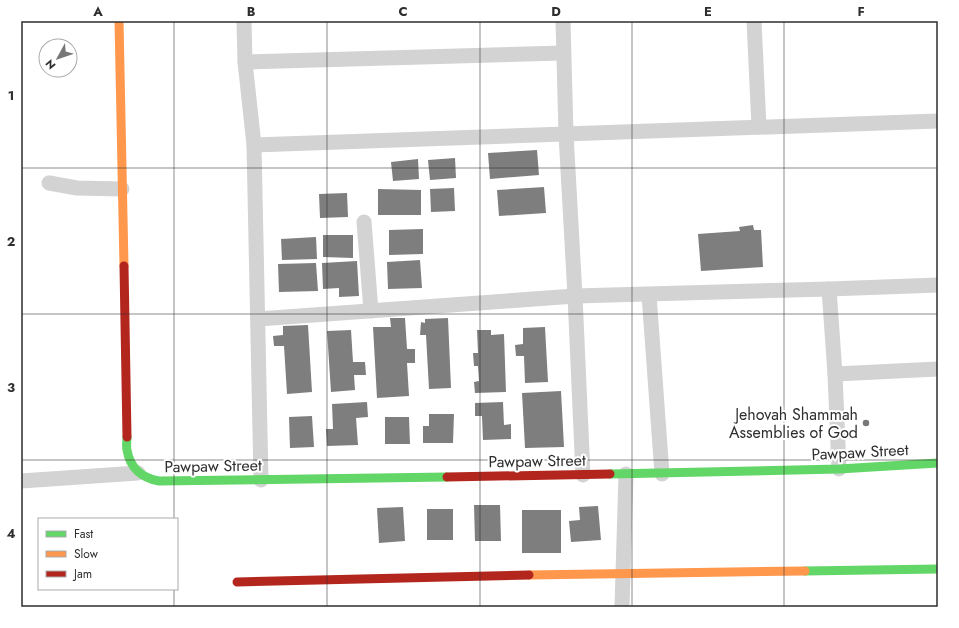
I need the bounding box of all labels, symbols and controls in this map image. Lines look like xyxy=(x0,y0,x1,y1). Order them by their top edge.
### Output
text: A xyxy=(92,2,103,21)
text: B xyxy=(247,2,256,21)
text: C xyxy=(398,2,408,21)
text: D xyxy=(551,2,561,21)
text: E xyxy=(704,2,712,21)
text: F xyxy=(857,2,865,21)
north arrow xyxy=(38,38,78,78)
text: N xyxy=(41,56,59,73)
text: 1 xyxy=(8,86,14,105)
text: 2 xyxy=(7,232,15,251)
text: 3 xyxy=(7,378,15,397)
place label: Jehovah Shammah Assemblies of God xyxy=(729,403,858,444)
marker: Jehovah Shammah Assemblies of God xyxy=(861,418,871,428)
street label: Pawpaw Street xyxy=(811,438,909,466)
street label: Pawpaw Street xyxy=(488,449,586,473)
street label: Pawpaw Street xyxy=(164,454,262,478)
legend xyxy=(38,518,178,590)
text: 4 xyxy=(6,524,16,543)
text: Fast xyxy=(74,525,93,543)
text: Slow xyxy=(74,545,99,563)
text: Jam xyxy=(72,565,92,583)

